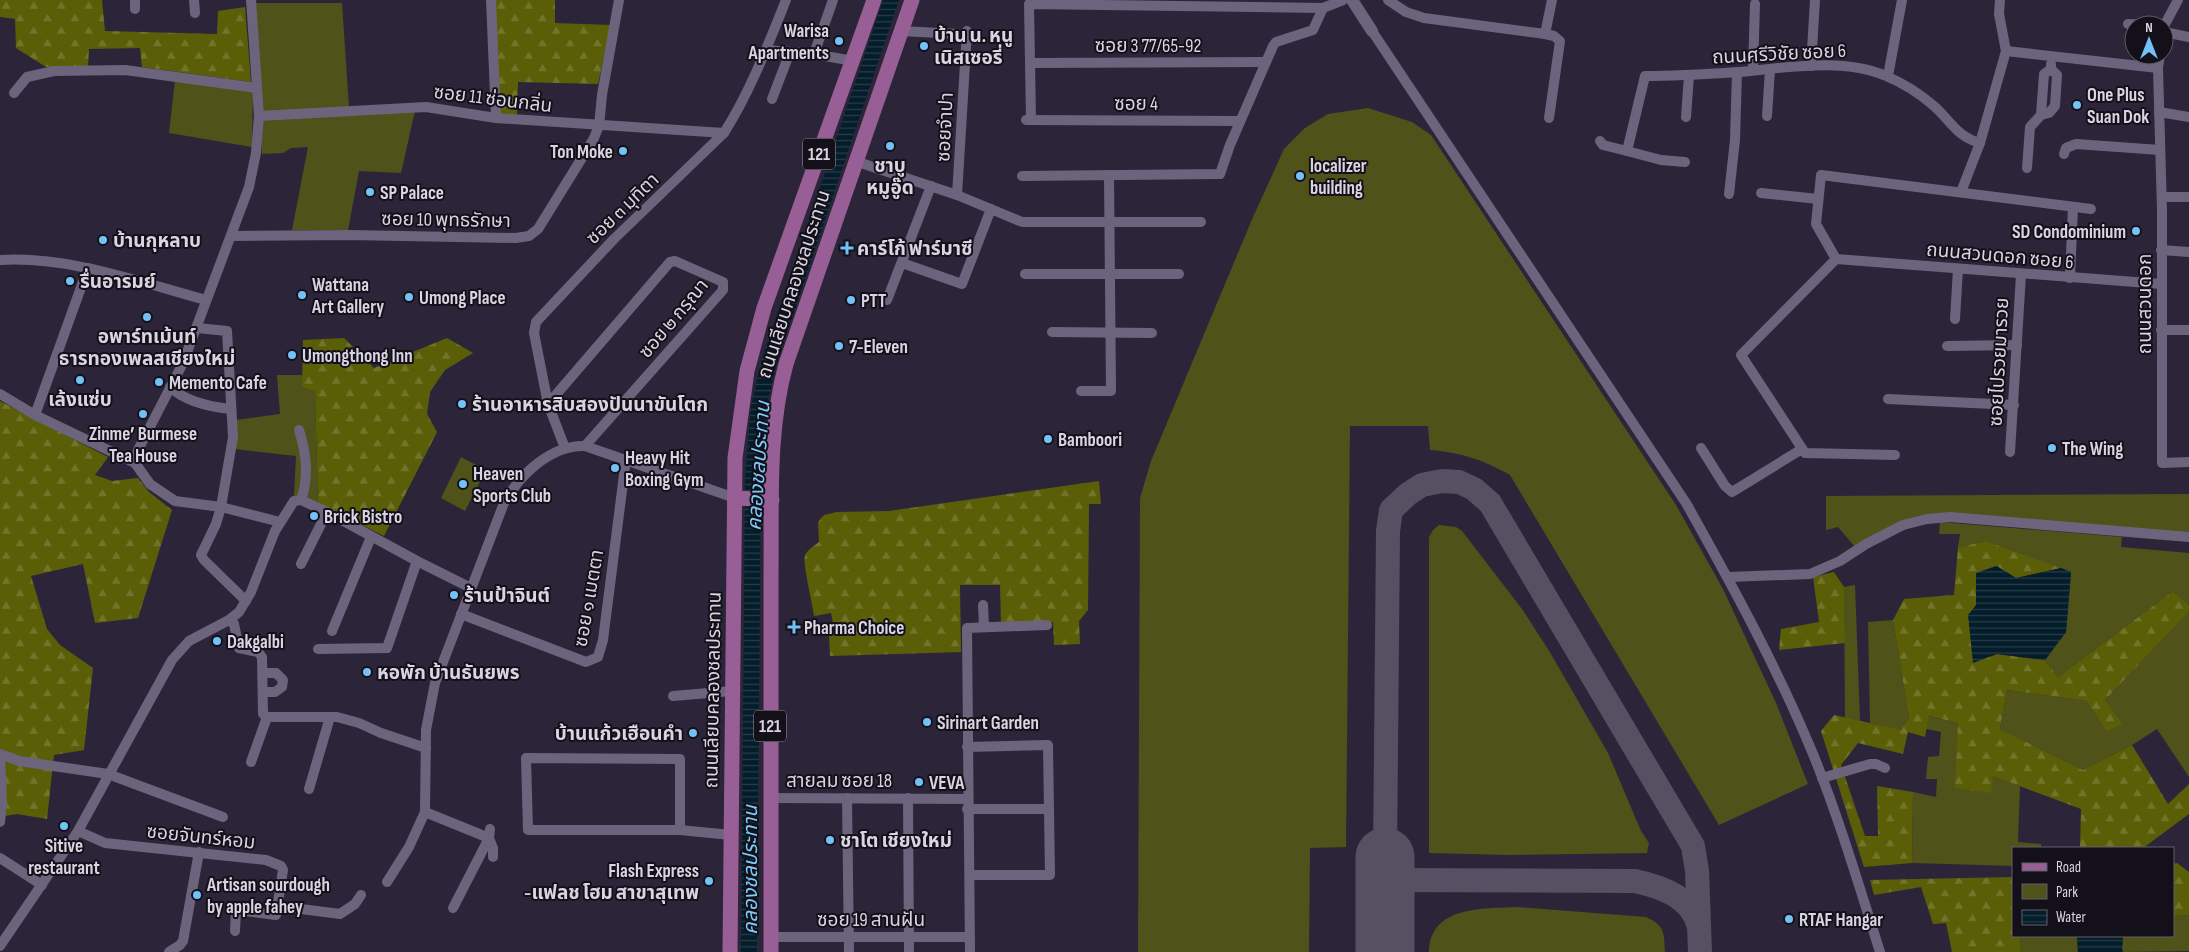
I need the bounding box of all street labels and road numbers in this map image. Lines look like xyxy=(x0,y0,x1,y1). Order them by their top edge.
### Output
street label: ซอย 3 77/65-92 xyxy=(1095,35,1201,58)
street label: ถนนศรีวิชัย ซอย 6 xyxy=(1711,40,1847,69)
street label: ซอย 11 ซ่อนกลิ่น xyxy=(432,79,554,118)
street label: ซอยจำปา xyxy=(932,92,959,163)
street label: ซอย 4 xyxy=(1114,93,1158,116)
road number: 121 xyxy=(803,138,835,170)
street label: ซอย ๓ มุทิตา xyxy=(582,169,664,249)
street label: ถนนเลียบคลองชลประทาน xyxy=(753,187,836,382)
street label: ซอย 10 พุทธรักษา xyxy=(381,208,511,233)
street label: ถนนสวนดอก ซอย 6 xyxy=(1925,239,2074,274)
street label: ถนนสวนดอก xyxy=(2134,254,2157,354)
street label: ซอย ๒ กรุณา xyxy=(634,275,714,363)
street label: ซอยไปรวยมารวย xyxy=(1985,297,2014,427)
street label: ซอย ๑ เมตตา xyxy=(570,548,609,649)
street label: ถนนเลียบคลองชลประทาน xyxy=(700,591,727,789)
road number: 121 xyxy=(754,710,786,741)
street label: สายลม ซอย 18 xyxy=(786,770,892,793)
street label: ซอยจันทร์หอม xyxy=(145,820,256,855)
street label: ซอย 19 สานฝัน xyxy=(817,909,925,932)

